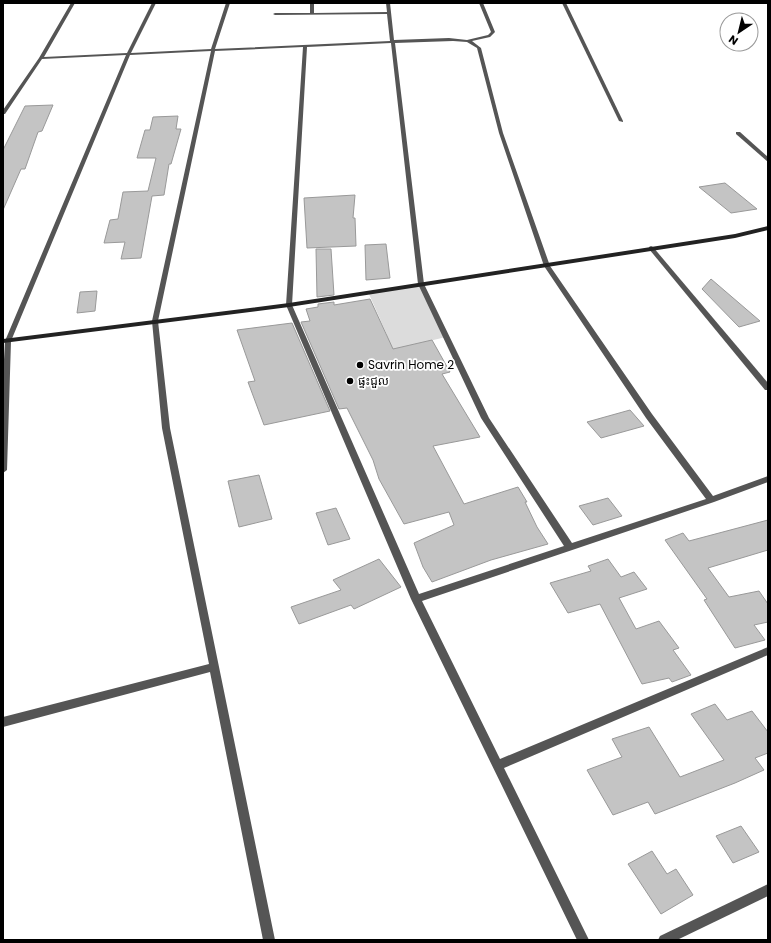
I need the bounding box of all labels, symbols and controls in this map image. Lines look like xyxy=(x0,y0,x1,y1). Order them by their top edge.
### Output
north arrow xyxy=(719,12,759,52)
text: N xyxy=(725,31,741,49)
place label: Savrin Home 2 xyxy=(368,356,454,373)
marker: Savrin Home 2 xyxy=(355,360,365,370)
place label: ផ្ទះជួល xyxy=(358,372,389,389)
marker: ផ្ទះជួល xyxy=(345,376,355,386)

